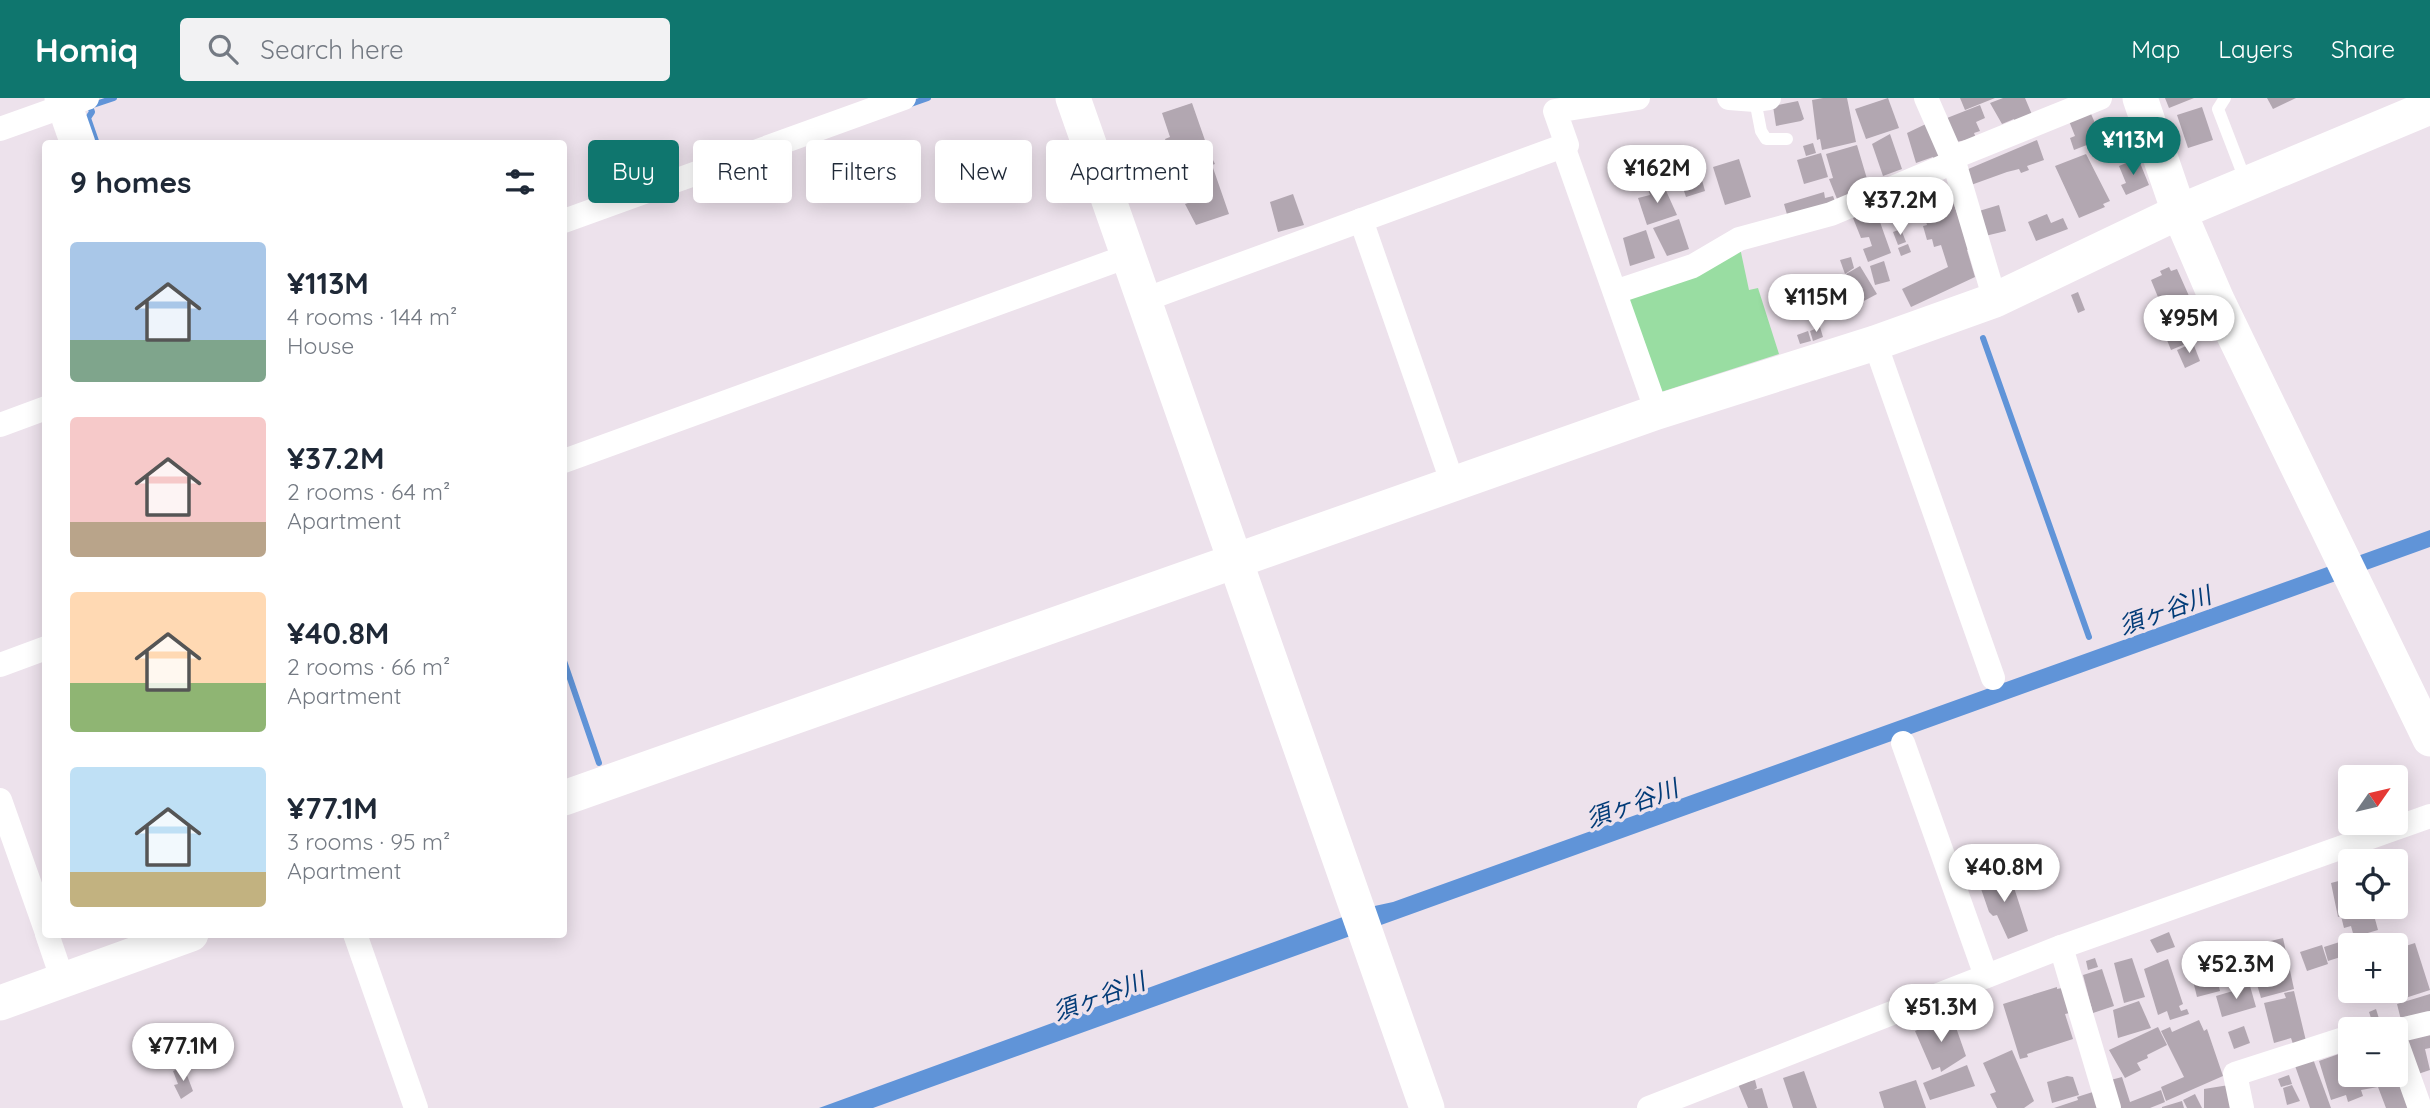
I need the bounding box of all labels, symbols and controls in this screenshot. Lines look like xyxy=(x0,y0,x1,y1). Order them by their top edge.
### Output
search box xyxy=(180,18,670,81)
text: Homiq xyxy=(35,29,138,70)
icon: search xyxy=(204,30,242,68)
text: Search here xyxy=(260,33,404,66)
text: Map xyxy=(2131,34,2180,64)
text: Layers xyxy=(2218,34,2293,64)
text: Share xyxy=(2331,34,2395,64)
pin: ¥113M xyxy=(2084,118,2182,177)
text: ¥113M xyxy=(2102,125,2164,154)
chip: Buy xyxy=(588,140,679,203)
chip: Rent xyxy=(693,140,792,203)
chip: Filters xyxy=(806,140,921,203)
chip: New xyxy=(935,140,1032,203)
chip: Apartment xyxy=(1046,140,1213,203)
pin: ¥162M xyxy=(1608,146,1706,205)
text: ¥162M xyxy=(1623,153,1691,182)
text: 9 homes xyxy=(70,163,192,201)
icon: filters xyxy=(501,163,539,201)
pin: ¥37.2M xyxy=(1843,178,1957,237)
text: ¥37.2M xyxy=(1863,185,1937,214)
text: ¥113M xyxy=(287,264,369,302)
icon: home xyxy=(126,270,210,354)
pin: ¥115M xyxy=(1767,274,1865,334)
text: ¥115M xyxy=(1784,282,1848,311)
pin: ¥95M xyxy=(2148,296,2230,355)
text: 4 rooms · 144 m² xyxy=(287,302,457,331)
text: ¥95M xyxy=(2160,303,2218,332)
text: House xyxy=(287,331,354,360)
text: ¥37.2M xyxy=(287,439,384,477)
icon: home xyxy=(126,445,210,529)
text: 2 rooms · 64 m² xyxy=(287,477,450,506)
text: Apartment xyxy=(287,506,401,535)
water label: 須ヶ谷川 xyxy=(2114,579,2218,641)
text: ¥40.8M xyxy=(287,614,389,652)
icon: home xyxy=(126,620,210,704)
text: 2 rooms · 66 m² xyxy=(287,652,450,681)
text: Apartment xyxy=(287,681,401,710)
north arrow xyxy=(2338,765,2408,835)
map controls xyxy=(2338,765,2408,1087)
water label: 須ヶ谷川 xyxy=(1581,772,1685,834)
text: ¥77.1M xyxy=(287,789,378,827)
icon: home xyxy=(126,795,210,879)
text: 3 rooms · 95 m² xyxy=(287,827,450,856)
pin: ¥40.8M xyxy=(1947,844,2061,904)
button: locate xyxy=(2338,849,2408,919)
text: ¥40.8M xyxy=(1965,852,2043,881)
text: Apartment xyxy=(287,856,401,885)
button: + xyxy=(2338,933,2408,1003)
pin: ¥52.3M xyxy=(2179,942,2293,1001)
text: ¥52.3M xyxy=(2198,949,2274,978)
water label: 須ヶ谷川 xyxy=(1048,965,1152,1027)
pin: ¥51.3M xyxy=(1884,984,1998,1044)
text: ¥51.3M xyxy=(1905,992,1977,1021)
button: − xyxy=(2338,1017,2408,1087)
pin: ¥77.1M xyxy=(126,1024,240,1083)
text: ¥77.1M xyxy=(148,1031,218,1060)

